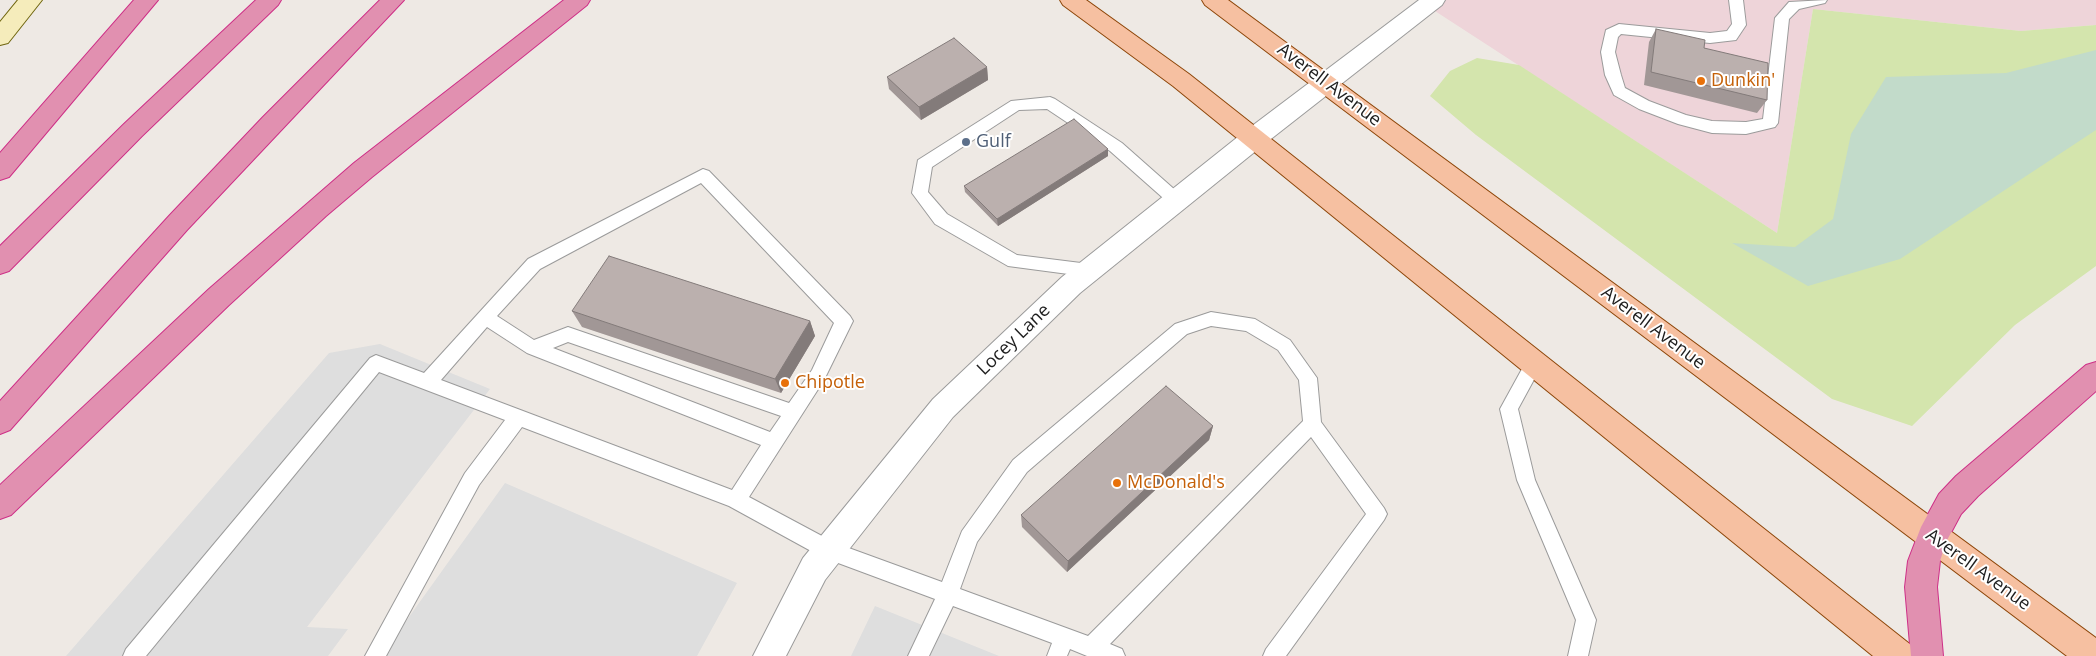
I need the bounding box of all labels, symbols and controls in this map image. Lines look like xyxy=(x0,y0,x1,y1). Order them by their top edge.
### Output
street label: Averell Avenue xyxy=(1273,39,1385,131)
place label: Dunkin' xyxy=(1711,70,1775,92)
marker: Dunkin' xyxy=(1695,75,1707,87)
place label: Gulf xyxy=(976,131,1011,153)
marker: Gulf xyxy=(960,136,972,148)
street label: Averell Avenue xyxy=(1597,282,1709,374)
street label: Locey Lane xyxy=(973,300,1055,380)
place label: Chipotle xyxy=(795,372,865,394)
marker: Chipotle xyxy=(779,377,791,389)
place label: McDonald's xyxy=(1127,472,1225,494)
marker: McDonald's xyxy=(1111,477,1123,489)
street label: Averell Avenue xyxy=(1921,525,2035,615)

